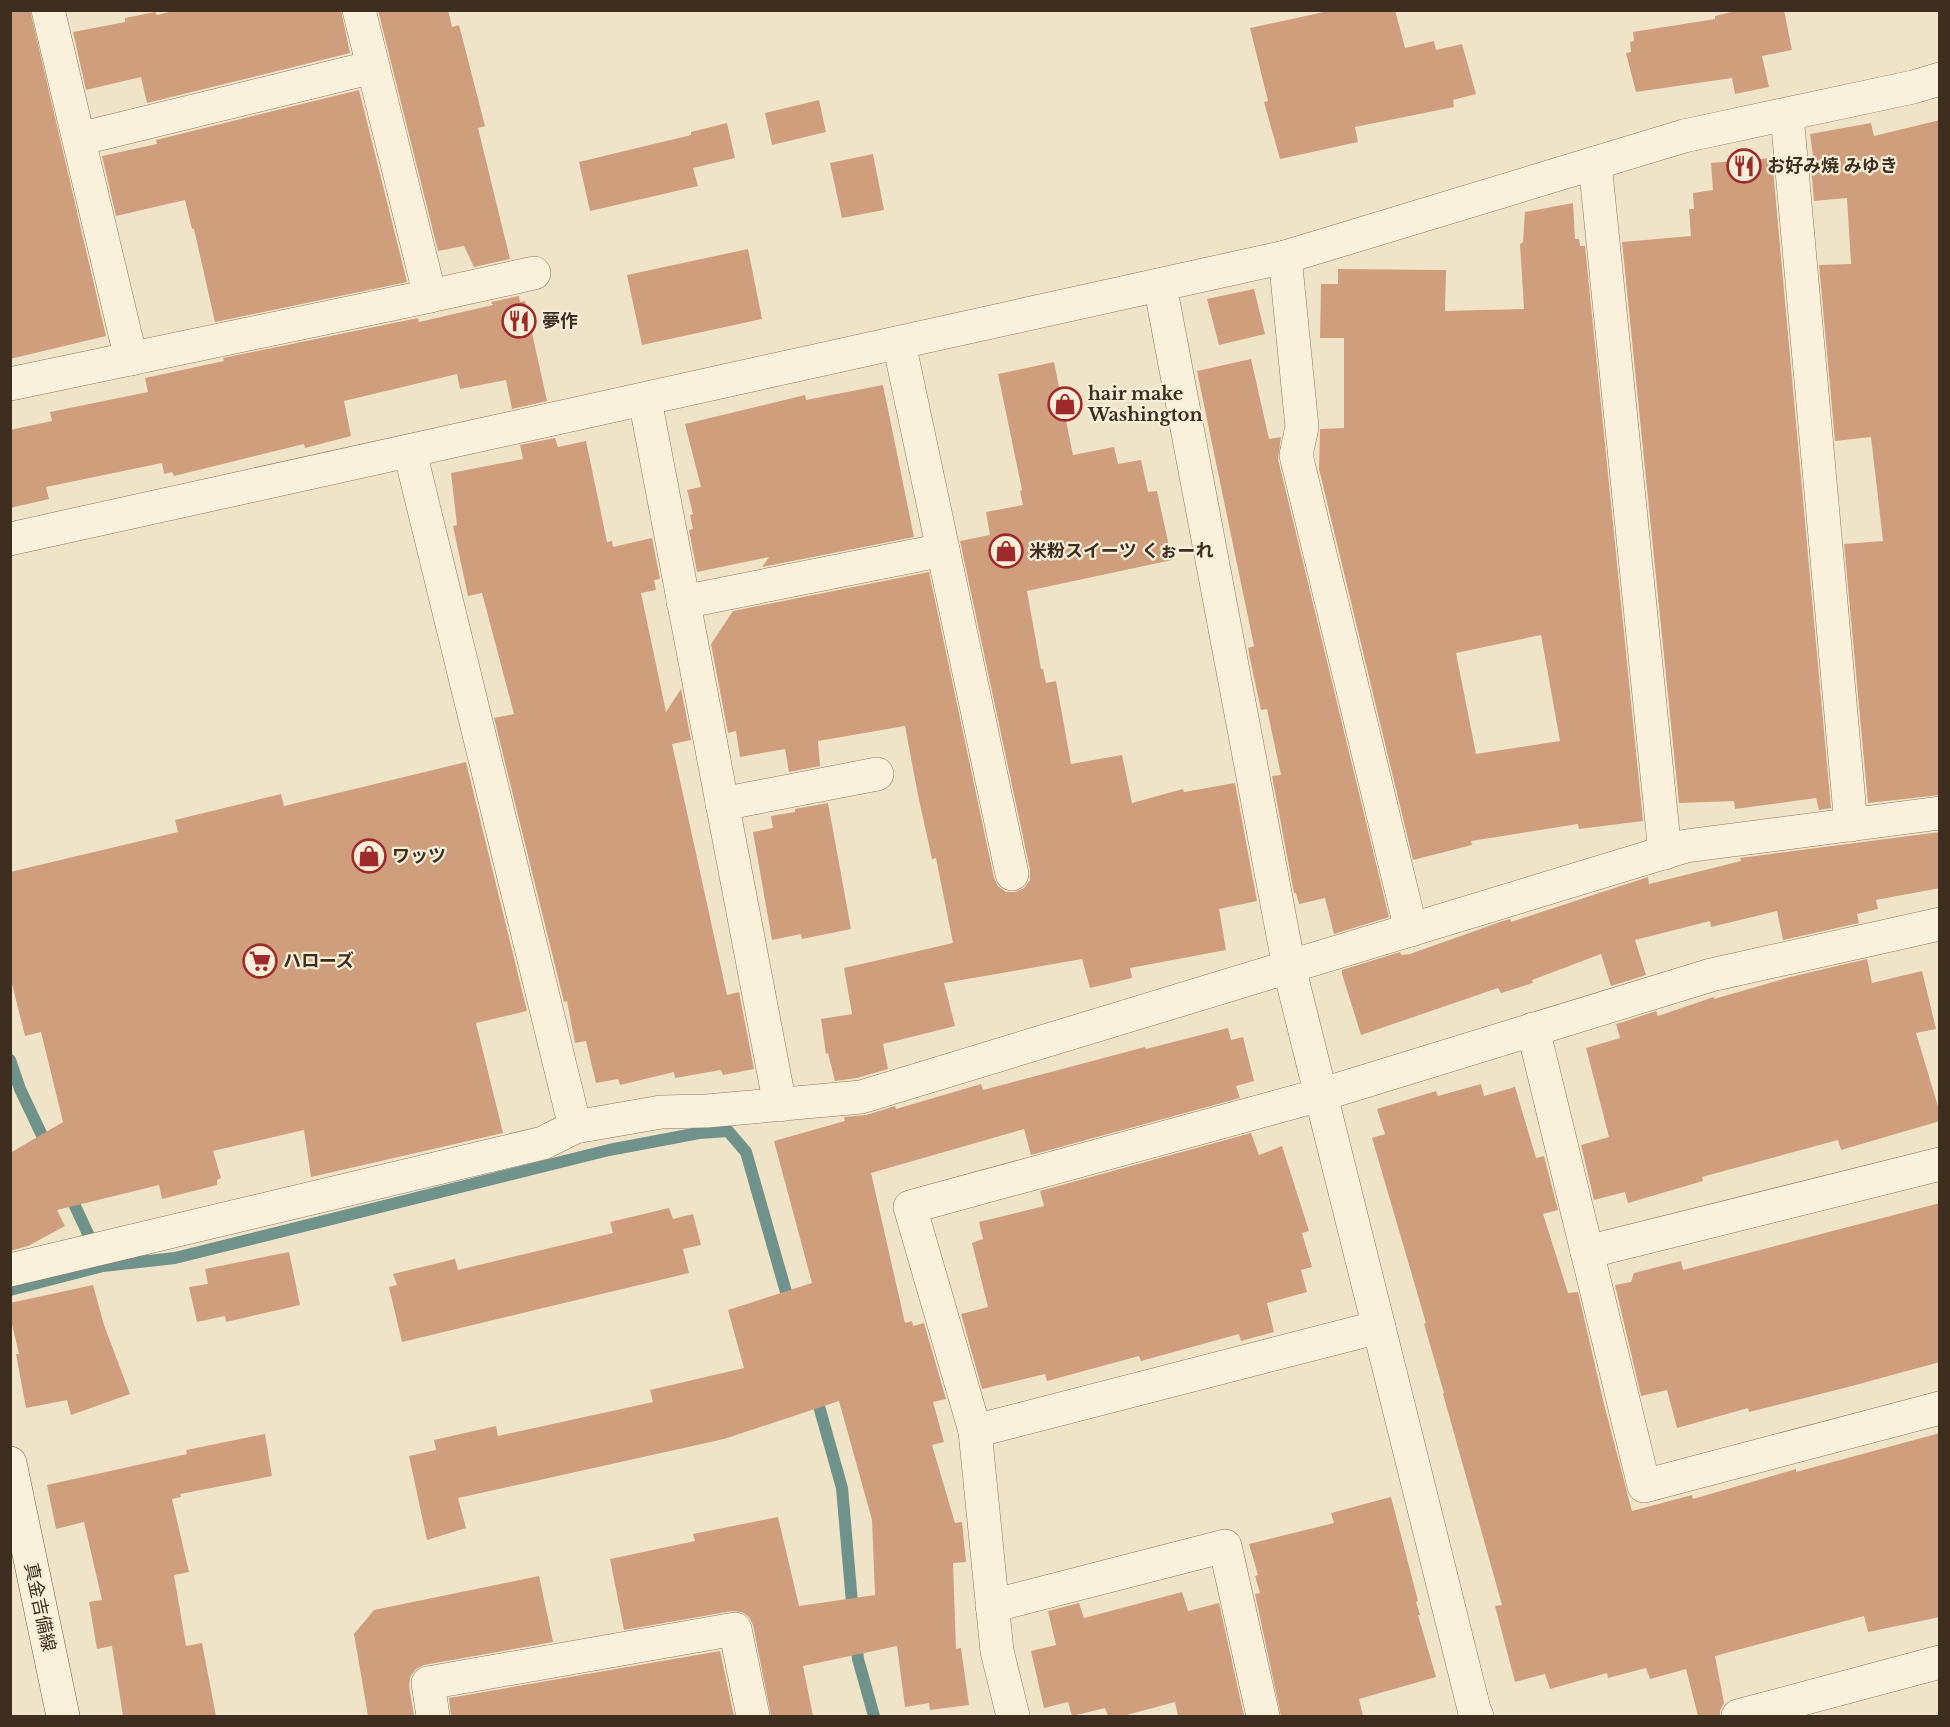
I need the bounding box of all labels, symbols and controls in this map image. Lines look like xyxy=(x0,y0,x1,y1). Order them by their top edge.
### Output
restaurant icon: お好み焼 みゆき xyxy=(1726,148,1762,184)
place label: お好み焼 みゆき xyxy=(1767,155,1898,177)
restaurant icon: 夢作 xyxy=(501,303,537,339)
place label: 夢作 xyxy=(542,310,578,332)
place label: hair make Washington xyxy=(1087,383,1203,426)
shop icon: hair make Washington xyxy=(1047,386,1083,422)
shop icon: 米粉スイーツ くぉーれ xyxy=(988,533,1024,569)
place label: 米粉スイーツ くぉーれ xyxy=(1029,540,1213,562)
shop icon: ワッツ xyxy=(351,838,387,874)
place label: ワッツ xyxy=(392,845,446,867)
supermarket icon: ハローズ xyxy=(242,943,278,979)
place label: ハローズ xyxy=(283,950,354,972)
street label: 真金吉備線 xyxy=(20,1561,60,1653)

